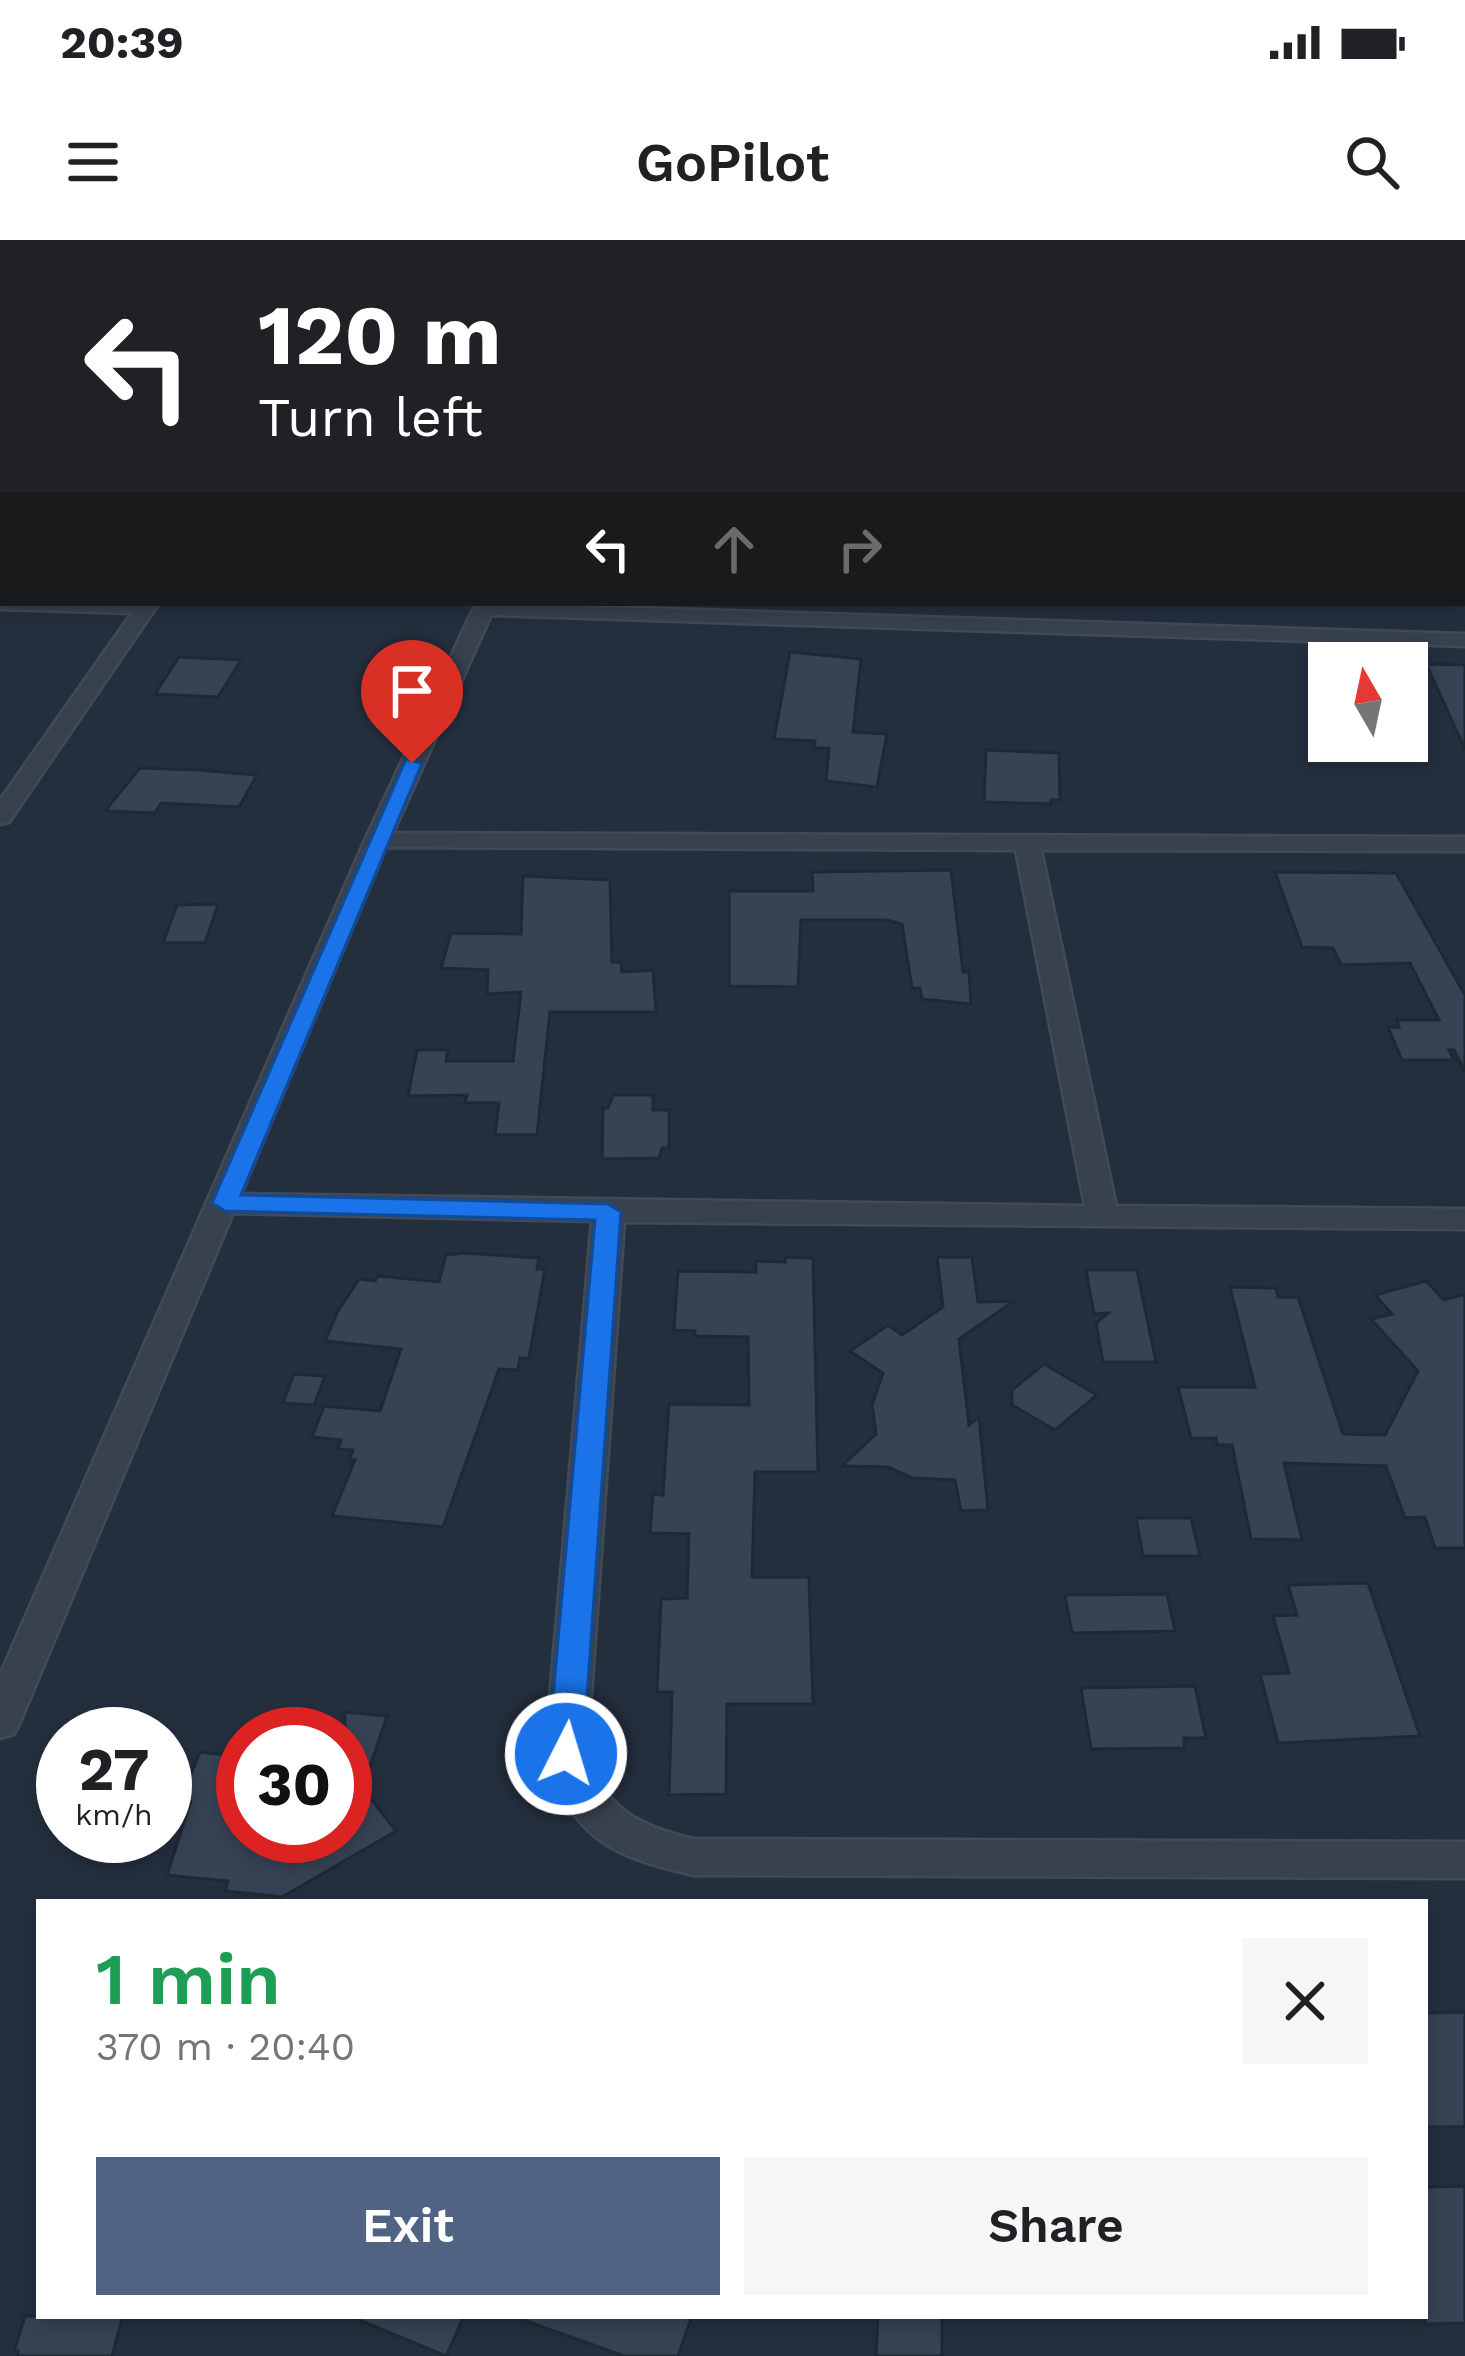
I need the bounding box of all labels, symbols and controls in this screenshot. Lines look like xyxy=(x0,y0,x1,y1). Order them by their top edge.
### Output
text: 20:39 xyxy=(60,16,184,69)
icon: menu xyxy=(60,129,126,195)
icon: search xyxy=(1339,129,1405,195)
text: GoPilot xyxy=(636,131,829,194)
text: 120 m xyxy=(258,286,501,384)
icon: left xyxy=(60,288,216,444)
text: Turn left xyxy=(258,386,483,449)
icon: left xyxy=(575,516,641,582)
icon: ahead xyxy=(701,516,767,582)
icon: right xyxy=(827,516,893,582)
pin xyxy=(361,640,463,763)
north arrow xyxy=(1308,642,1428,762)
map controls xyxy=(1308,642,1428,762)
icon: arrive xyxy=(379,658,445,724)
position arrow xyxy=(503,1691,629,1817)
speed limit sign: 30 xyxy=(216,1707,372,1863)
text: 27 xyxy=(78,1734,150,1805)
text: km/h xyxy=(75,1797,153,1832)
text: 1 min xyxy=(96,1937,281,2021)
button: close xyxy=(1242,1938,1368,2064)
text: 370 m · 20:40 xyxy=(96,2024,355,2069)
button: Exit xyxy=(96,2157,720,2295)
button: Share xyxy=(744,2157,1368,2295)

